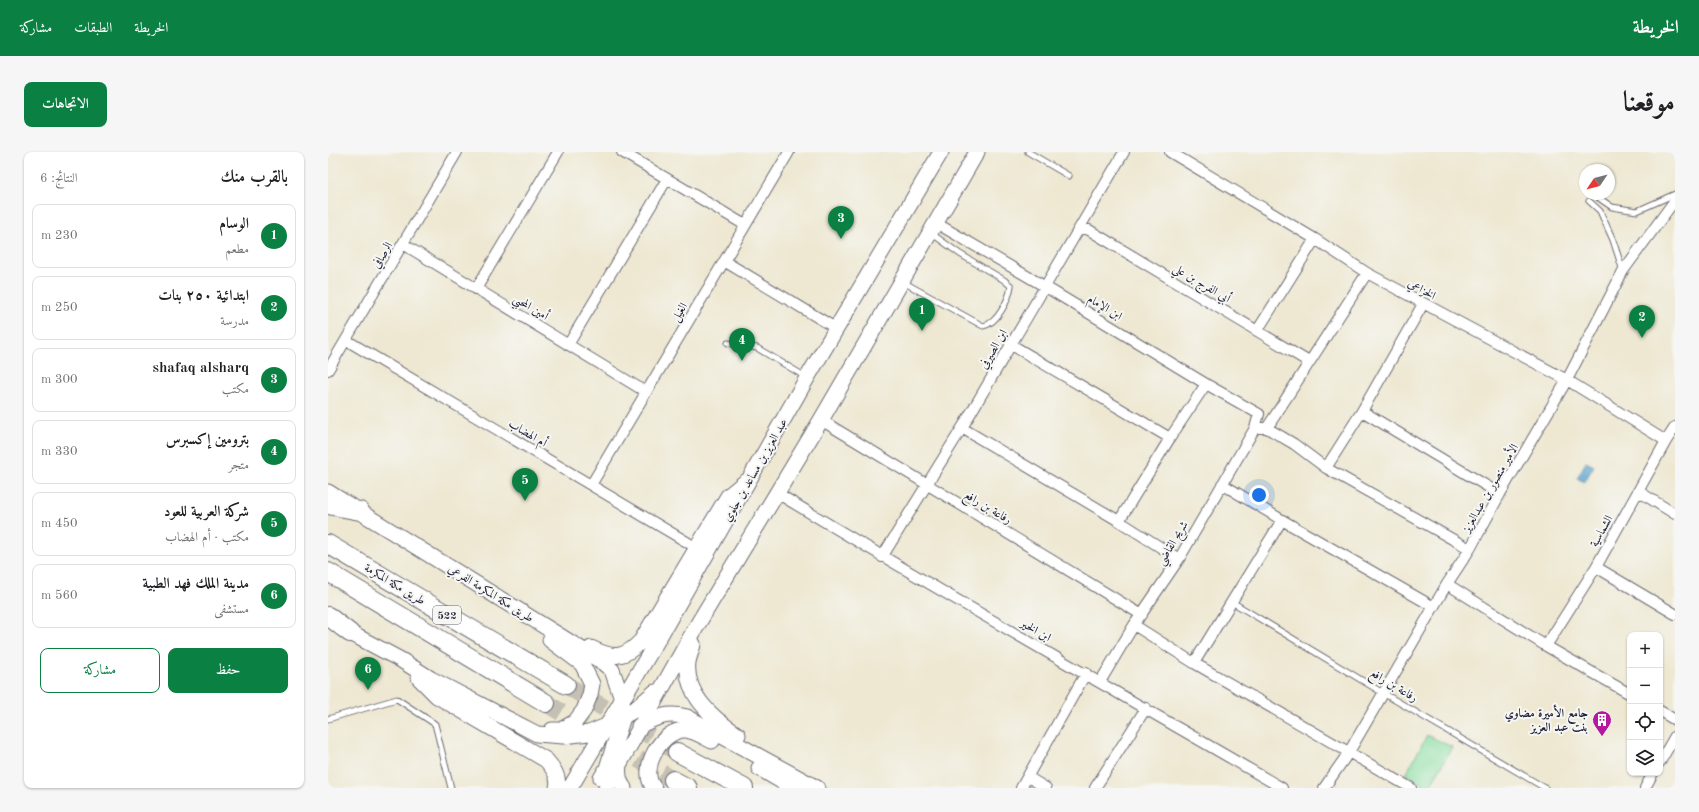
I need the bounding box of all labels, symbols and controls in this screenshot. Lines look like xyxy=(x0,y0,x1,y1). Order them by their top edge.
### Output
text: الخريطة xyxy=(1633,19,1679,38)
text: مشاركة xyxy=(20,21,52,35)
text: الطبقات xyxy=(74,21,112,35)
text: الخريطة xyxy=(134,21,168,35)
button: الاتجاهات xyxy=(24,82,107,127)
text: موقعنا xyxy=(1623,90,1675,118)
north arrow xyxy=(1579,164,1615,200)
text: بالقرب منك xyxy=(220,169,288,186)
text: النتائج: 6 xyxy=(40,172,78,185)
pin: 3 xyxy=(828,206,854,239)
text: الوسام xyxy=(219,217,249,232)
text: 230 m xyxy=(41,229,78,242)
text: 1 xyxy=(270,229,278,242)
street label: الرصافي xyxy=(370,239,398,272)
text: مطعم xyxy=(225,243,249,256)
street label: أبي الفرج بن علي xyxy=(1168,260,1234,310)
street label: الخزاعي xyxy=(1404,277,1438,305)
text: ابتدائية ٢٥٠ بنات xyxy=(158,289,249,304)
street label: أمين المحبي xyxy=(508,290,552,327)
street label: ابن الإمام xyxy=(1083,293,1124,326)
pin: 1 xyxy=(909,298,935,331)
text: 250 m xyxy=(41,301,78,314)
text: 2 xyxy=(270,301,278,314)
street label: الغيل xyxy=(670,301,692,325)
pin: 2 xyxy=(1629,305,1655,338)
text: مدرسة xyxy=(220,315,249,328)
street label: ابن الصيرفي xyxy=(977,327,1013,373)
pin: 4 xyxy=(729,328,755,361)
text: shafaq alsharq xyxy=(153,361,249,376)
text: 300 m xyxy=(41,373,78,386)
text: 3 xyxy=(270,373,278,386)
text: مكتب xyxy=(222,383,249,396)
street label: أم الهضاب xyxy=(504,415,550,453)
street label: عبد العزيز بن مساعد بن جلوي xyxy=(721,417,793,526)
text: بترومين إكسبرس xyxy=(166,433,249,448)
street label: الأمير منصور بن عبدالعزيز xyxy=(1456,440,1522,537)
text: 330 m xyxy=(41,445,78,458)
text: 4 xyxy=(270,445,278,458)
text: متجر xyxy=(228,459,249,472)
pin: 5 xyxy=(512,468,538,501)
your location xyxy=(1249,485,1269,505)
street label: رفاعة بن رافع xyxy=(960,489,1013,530)
text: شركة العربية للعود xyxy=(164,505,249,520)
street label: الشماسية xyxy=(1588,513,1616,549)
text: 450 m xyxy=(41,517,78,530)
text: 5 xyxy=(270,517,278,530)
street label: شريح القاضي xyxy=(1155,519,1194,570)
text: مكتب · أم الهضاب xyxy=(165,531,249,544)
street label: طريق مكة المكرمة xyxy=(361,561,428,609)
street label: طريق مكة المكرمة الفرعي xyxy=(444,562,536,628)
text: مدينة الملك فهد الطبية xyxy=(143,577,249,592)
text: 560 m xyxy=(41,589,78,602)
text: 6 xyxy=(270,589,278,602)
text: مستشفى xyxy=(214,603,249,616)
road number: 522 xyxy=(433,606,461,624)
street label: ابن الخير xyxy=(1017,616,1053,644)
map controls xyxy=(1627,632,1663,776)
button: + xyxy=(1627,632,1663,668)
button: مشاركة xyxy=(40,648,160,693)
button: حفظ xyxy=(168,648,288,693)
pin: 6 xyxy=(355,657,381,690)
street label: رفاعة بن رافع xyxy=(1366,667,1419,708)
button: − xyxy=(1627,668,1663,704)
place label: جامع الأميرة مضاوي بنت عبد العزيز xyxy=(1505,704,1588,735)
button: locate xyxy=(1627,704,1663,740)
building icon: جامع الأميرة مضاوي بنت عبد العزيز xyxy=(1591,709,1613,737)
button: layers xyxy=(1627,740,1663,776)

